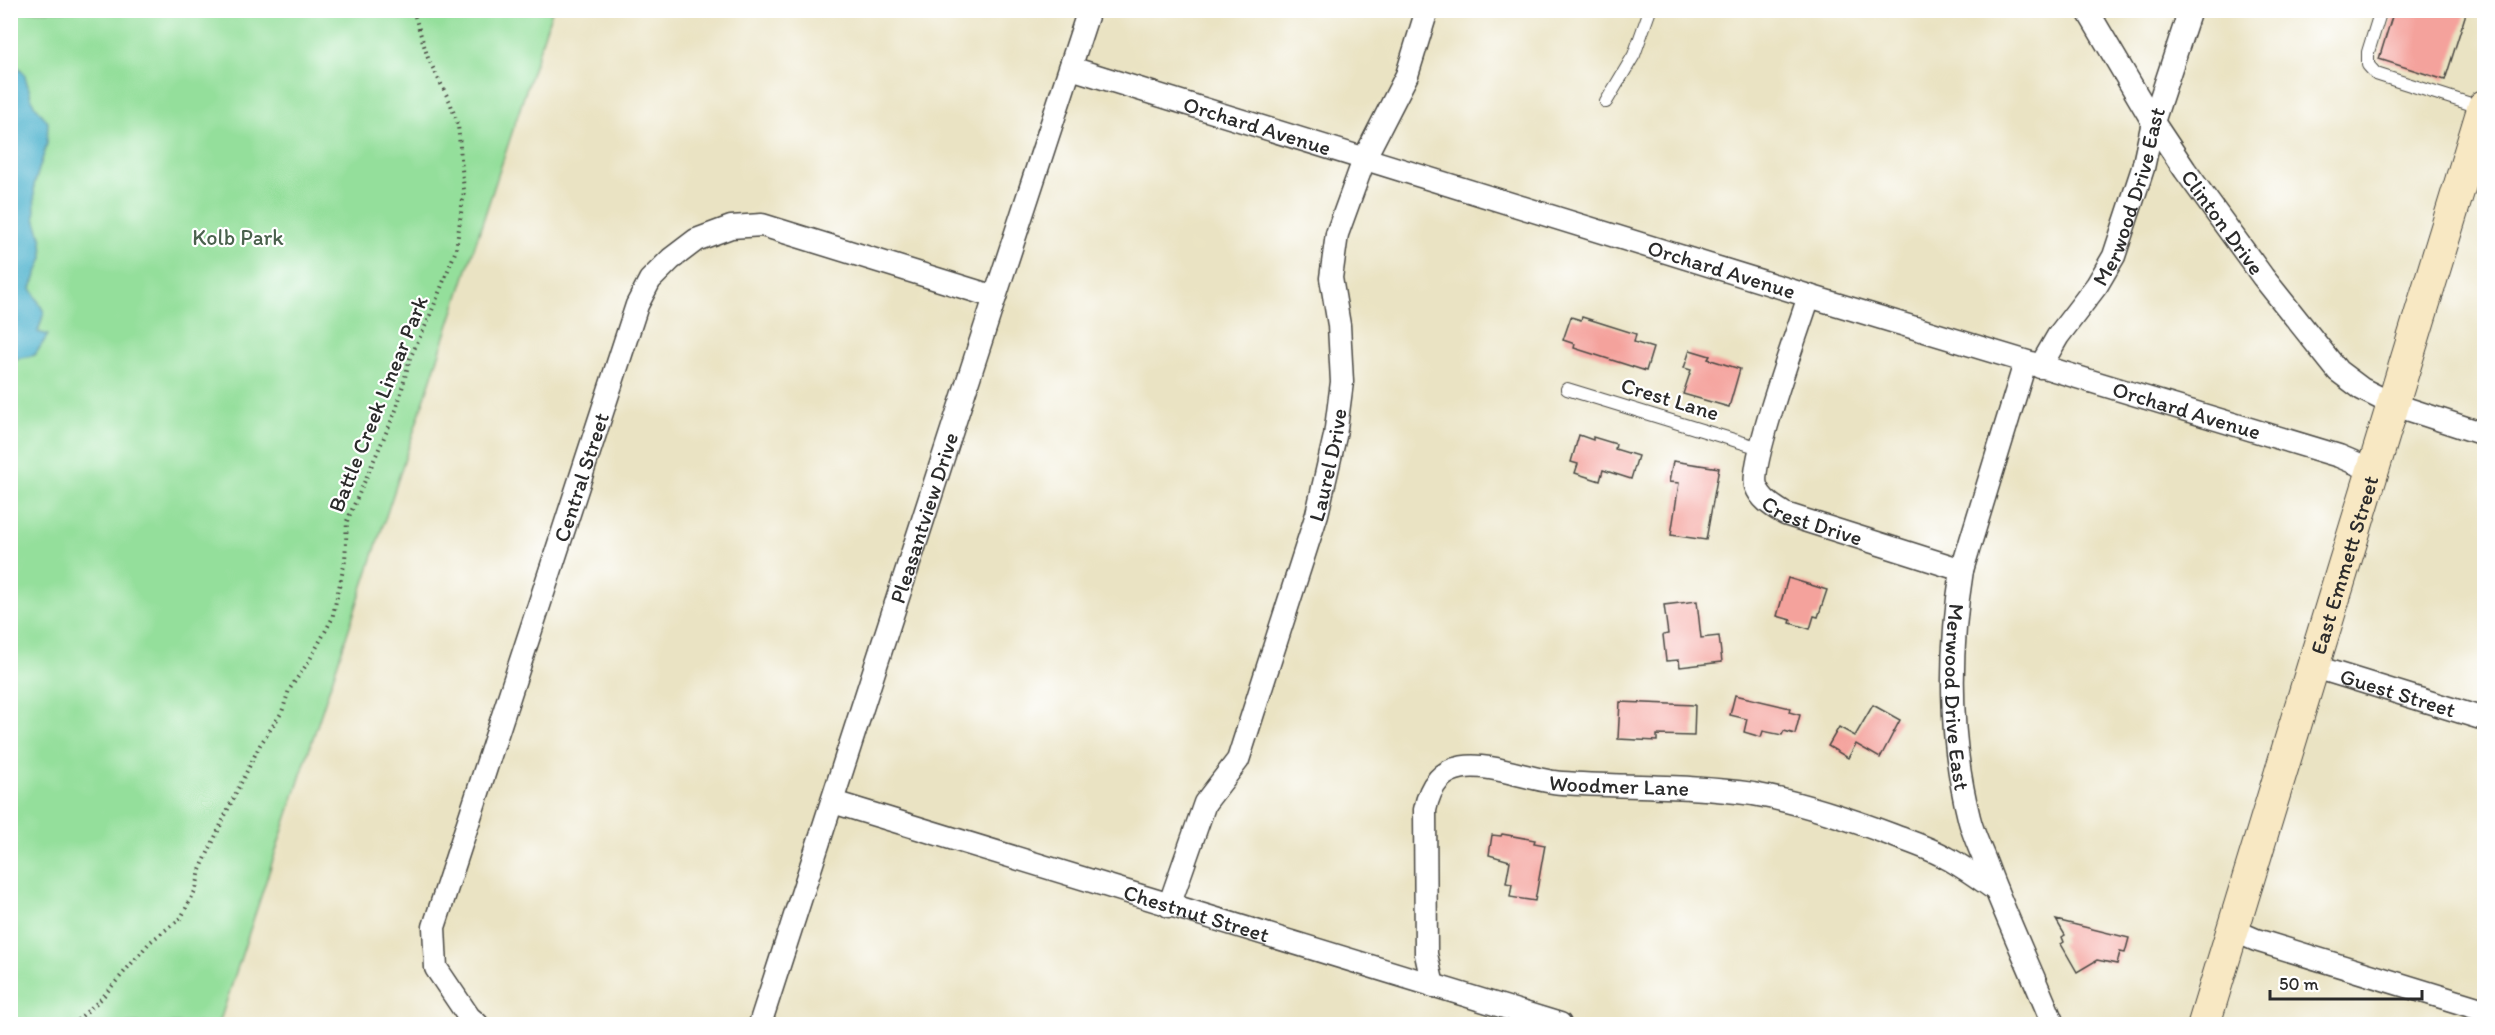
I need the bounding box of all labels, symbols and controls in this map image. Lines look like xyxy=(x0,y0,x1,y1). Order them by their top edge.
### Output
street label: Orchard Avenue xyxy=(1180,90,1335,161)
street label: Merwood Drive East xyxy=(2086,103,2171,291)
street label: Clinton Drive xyxy=(2176,164,2270,280)
park label: Kolb Park xyxy=(192,224,284,251)
street label: Orchard Avenue xyxy=(1644,233,1799,305)
street label: Battle Creek Linear Park xyxy=(322,291,434,516)
street label: Crest Lane xyxy=(1618,371,1722,427)
street label: Orchard Avenue xyxy=(2109,375,2264,445)
street label: Laurel Drive xyxy=(1302,407,1352,525)
street label: Central Street xyxy=(547,409,615,545)
street label: Pleasantview Drive xyxy=(883,429,964,607)
street label: East Emmett Street xyxy=(2304,472,2384,658)
street label: Crest Drive xyxy=(1756,489,1866,551)
street label: Merwood Drive East xyxy=(1939,602,1976,793)
street label: Guest Street xyxy=(2337,662,2459,723)
street label: Woodmer Lane xyxy=(1548,768,1690,801)
street label: Chestnut Street xyxy=(1120,878,1273,948)
scale bar xyxy=(2270,963,2422,1001)
text: 50 m xyxy=(2279,973,2319,995)

